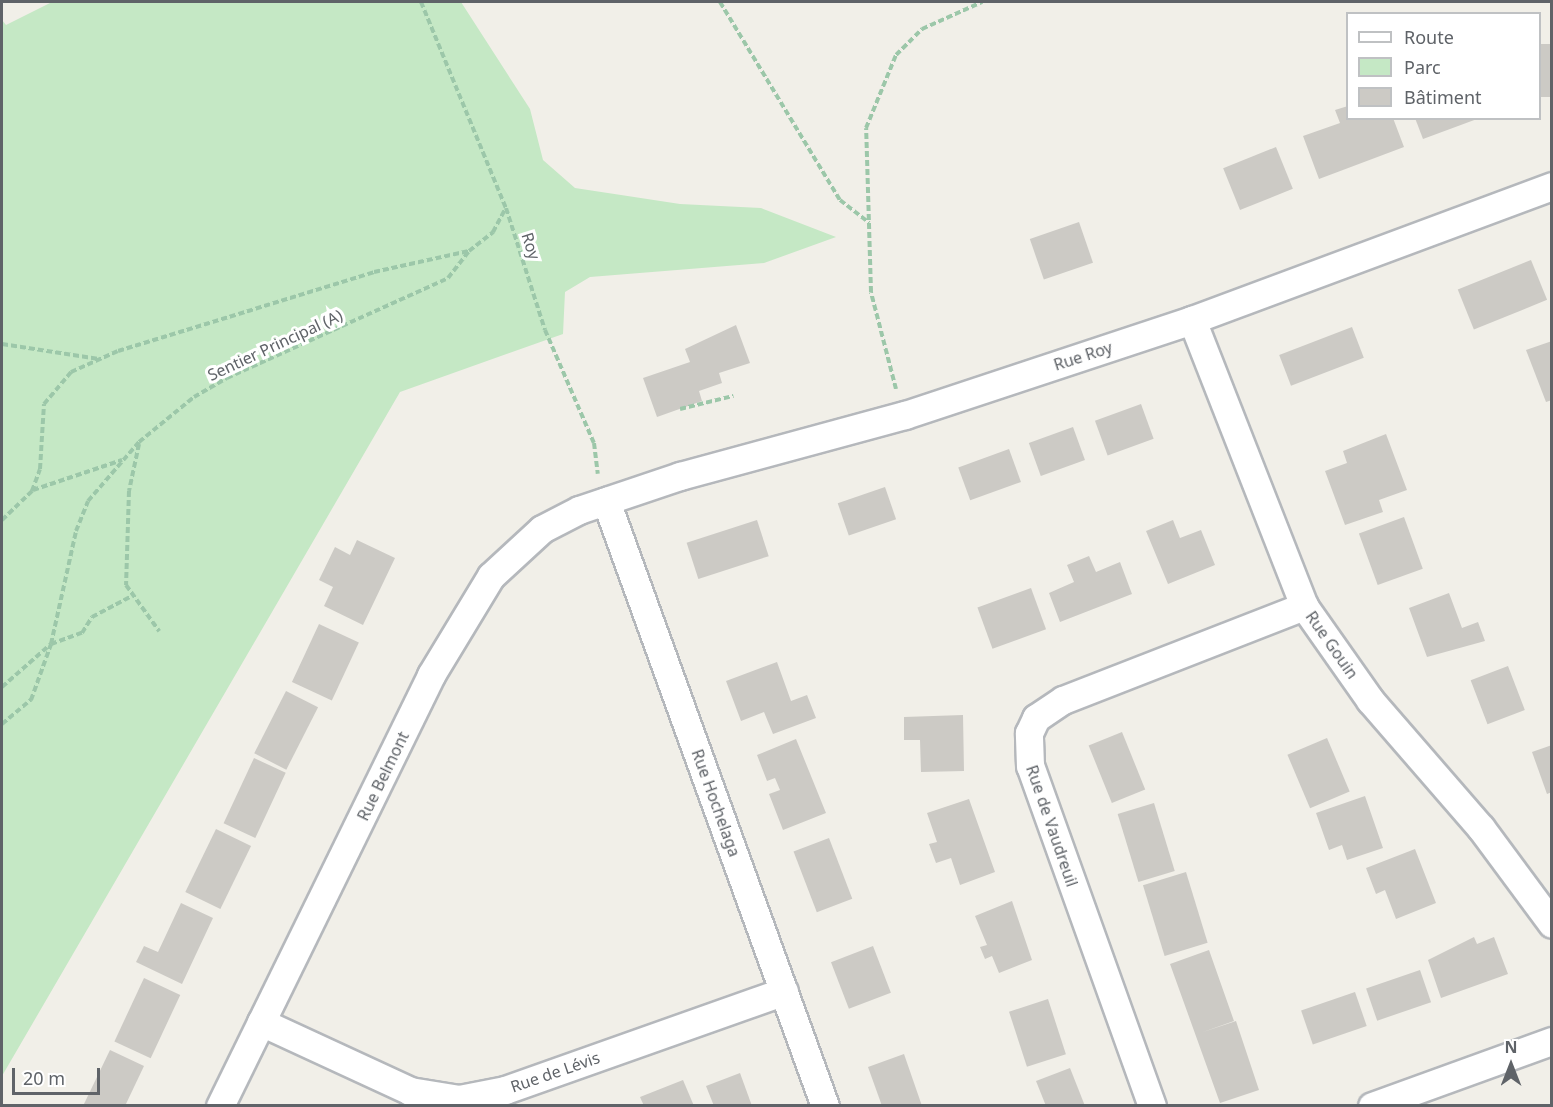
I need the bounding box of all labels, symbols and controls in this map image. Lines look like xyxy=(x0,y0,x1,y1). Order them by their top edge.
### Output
legend xyxy=(1346,12,1541,120)
text: Route xyxy=(1404,25,1454,49)
text: Parc xyxy=(1404,55,1441,79)
text: Bâtiment xyxy=(1404,85,1482,109)
street label: Roy xyxy=(518,230,544,262)
street label: Sentier Principal (A) xyxy=(205,305,345,385)
street label: Rue Roy xyxy=(1051,338,1115,374)
street label: Rue Gouin xyxy=(1302,607,1362,683)
street label: Rue Belmont xyxy=(353,728,413,824)
street label: Rue Hochelaga xyxy=(688,747,744,859)
street label: Rue de Vaudreuil xyxy=(1022,763,1082,889)
north arrow xyxy=(1481,1035,1541,1095)
text: N xyxy=(1504,1036,1518,1058)
street label: Rue de Lévis xyxy=(508,1048,602,1096)
scale bar xyxy=(15,1056,104,1094)
text: 20 m xyxy=(23,1066,65,1090)

